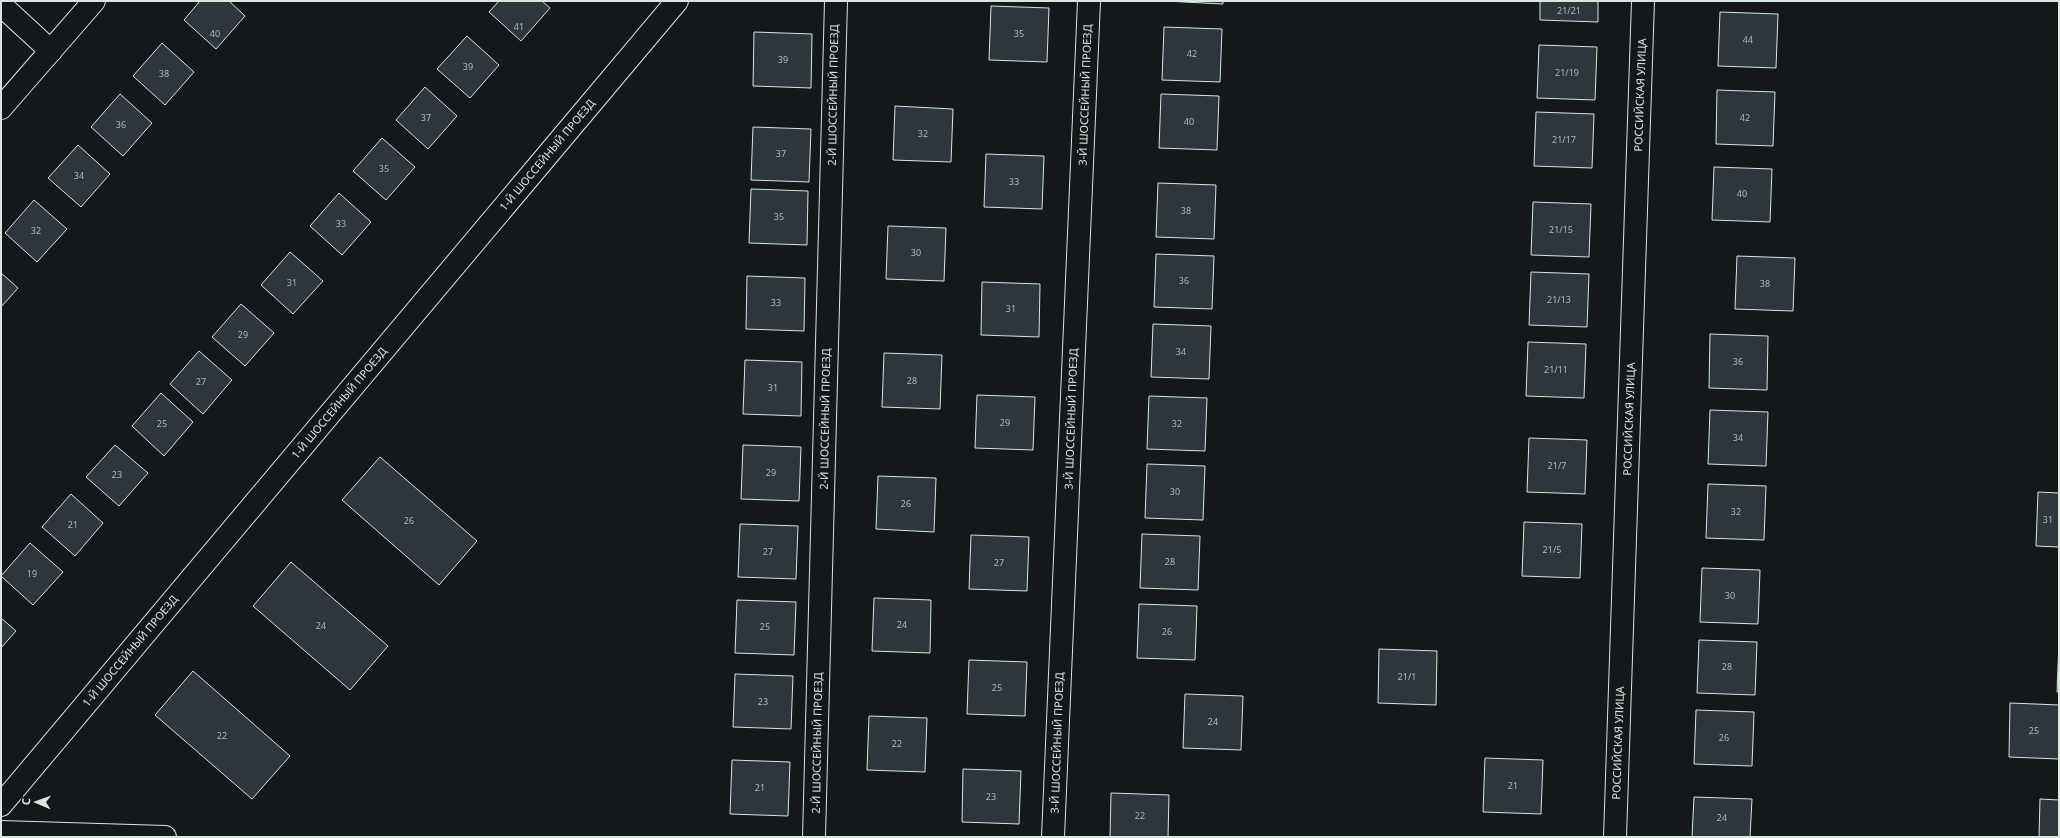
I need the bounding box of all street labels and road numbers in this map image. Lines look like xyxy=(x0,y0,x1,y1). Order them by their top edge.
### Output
street label: 2-Й ШОССЕЙНЫЙ ПРОЕЗД xyxy=(824,24,841,166)
street label: 3-Й ШОССЕЙНЫЙ ПРОЕЗД xyxy=(1075,24,1094,166)
street label: РОССИЙСКАЯ УЛИЦА xyxy=(1630,37,1649,152)
street label: 1-Й ШОССЕЙНЫЙ ПРОЕЗД xyxy=(495,96,598,214)
street label: 1-Й ШОССЕЙНЫЙ ПРОЕЗД xyxy=(287,344,390,462)
street label: 2-Й ШОССЕЙНЫЙ ПРОЕЗД xyxy=(816,348,833,490)
street label: 3-Й ШОССЕЙНЫЙ ПРОЕЗД xyxy=(1061,348,1080,490)
street label: РОССИЙСКАЯ УЛИЦА xyxy=(1619,361,1638,476)
street label: 1-Й ШОССЕЙНЫЙ ПРОЕЗД xyxy=(78,592,181,710)
street label: 2-Й ШОССЕЙНЫЙ ПРОЕЗД xyxy=(808,672,825,814)
street label: 3-Й ШОССЕЙНЫЙ ПРОЕЗД xyxy=(1047,672,1066,814)
street label: РОССИЙСКАЯ УЛИЦА xyxy=(1608,685,1627,800)

